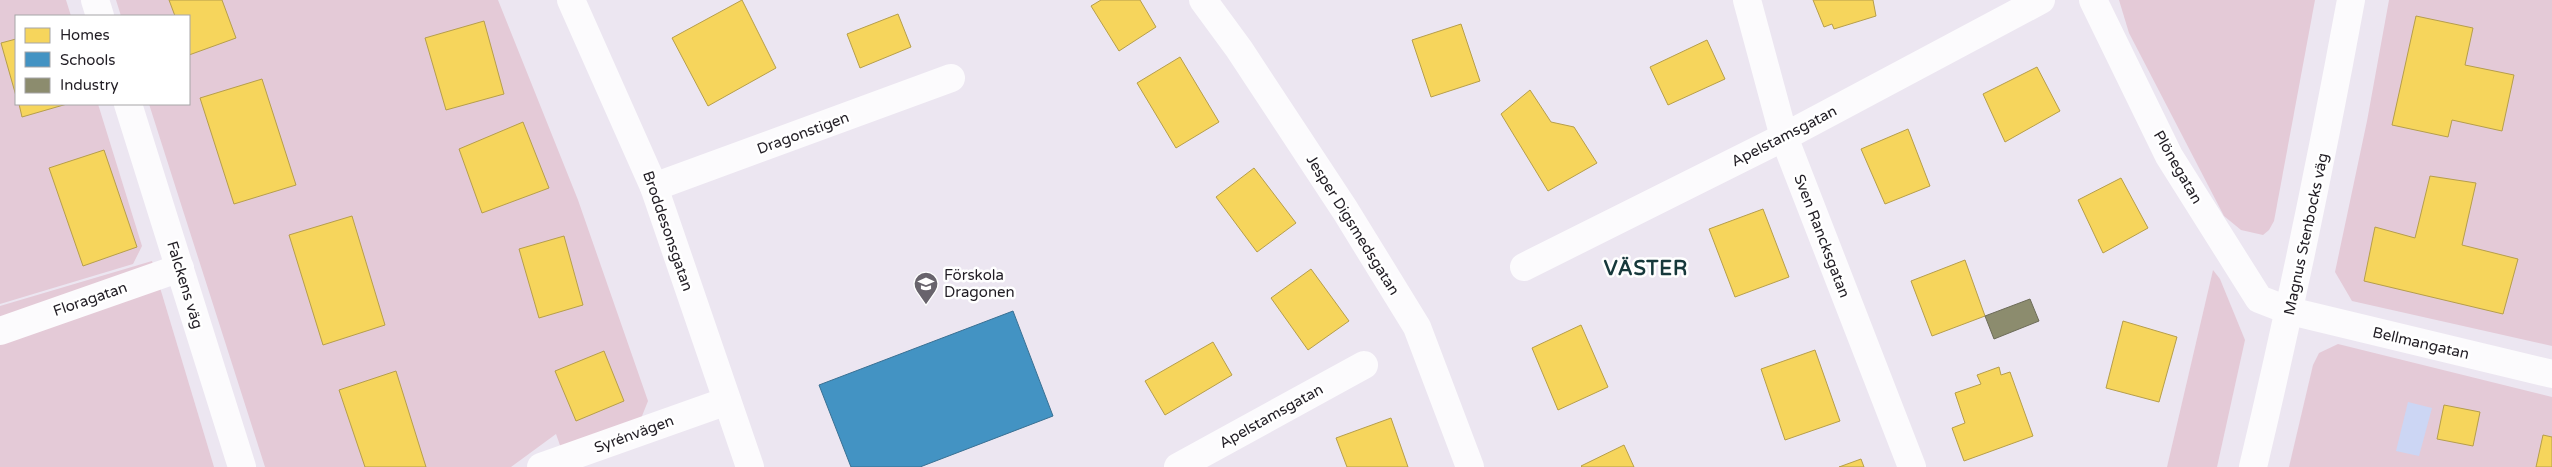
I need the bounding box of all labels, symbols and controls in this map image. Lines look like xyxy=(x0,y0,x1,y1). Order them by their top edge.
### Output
legend xyxy=(15,15,190,105)
text: Homes xyxy=(60,26,110,44)
text: Schools xyxy=(60,51,116,69)
text: Industry xyxy=(60,76,119,94)
street label: Apelstamsgatan xyxy=(1728,102,1840,170)
street label: Dragonstigen xyxy=(754,108,852,158)
street label: Plönegatan xyxy=(2150,127,2206,207)
street label: Magnus Stenbocks väg xyxy=(2280,151,2332,317)
street label: Jesper Digsmedsgatan xyxy=(1303,152,1403,298)
street label: Broddesonsgatan xyxy=(639,168,697,294)
street label: Sven Rancksgatan xyxy=(1790,172,1854,300)
street label: Falckens väg xyxy=(163,239,207,331)
district label: VÄSTER xyxy=(1604,256,1688,281)
place label: Förskola Dragonen xyxy=(944,266,1015,301)
school or university icon: Förskola Dragonen xyxy=(913,271,939,305)
street label: Floragatan xyxy=(51,278,129,320)
street label: Bellmangatan xyxy=(2371,323,2471,363)
street label: Apelstamsgatan xyxy=(1216,380,1326,452)
street label: Syrénvägen xyxy=(592,411,676,457)

